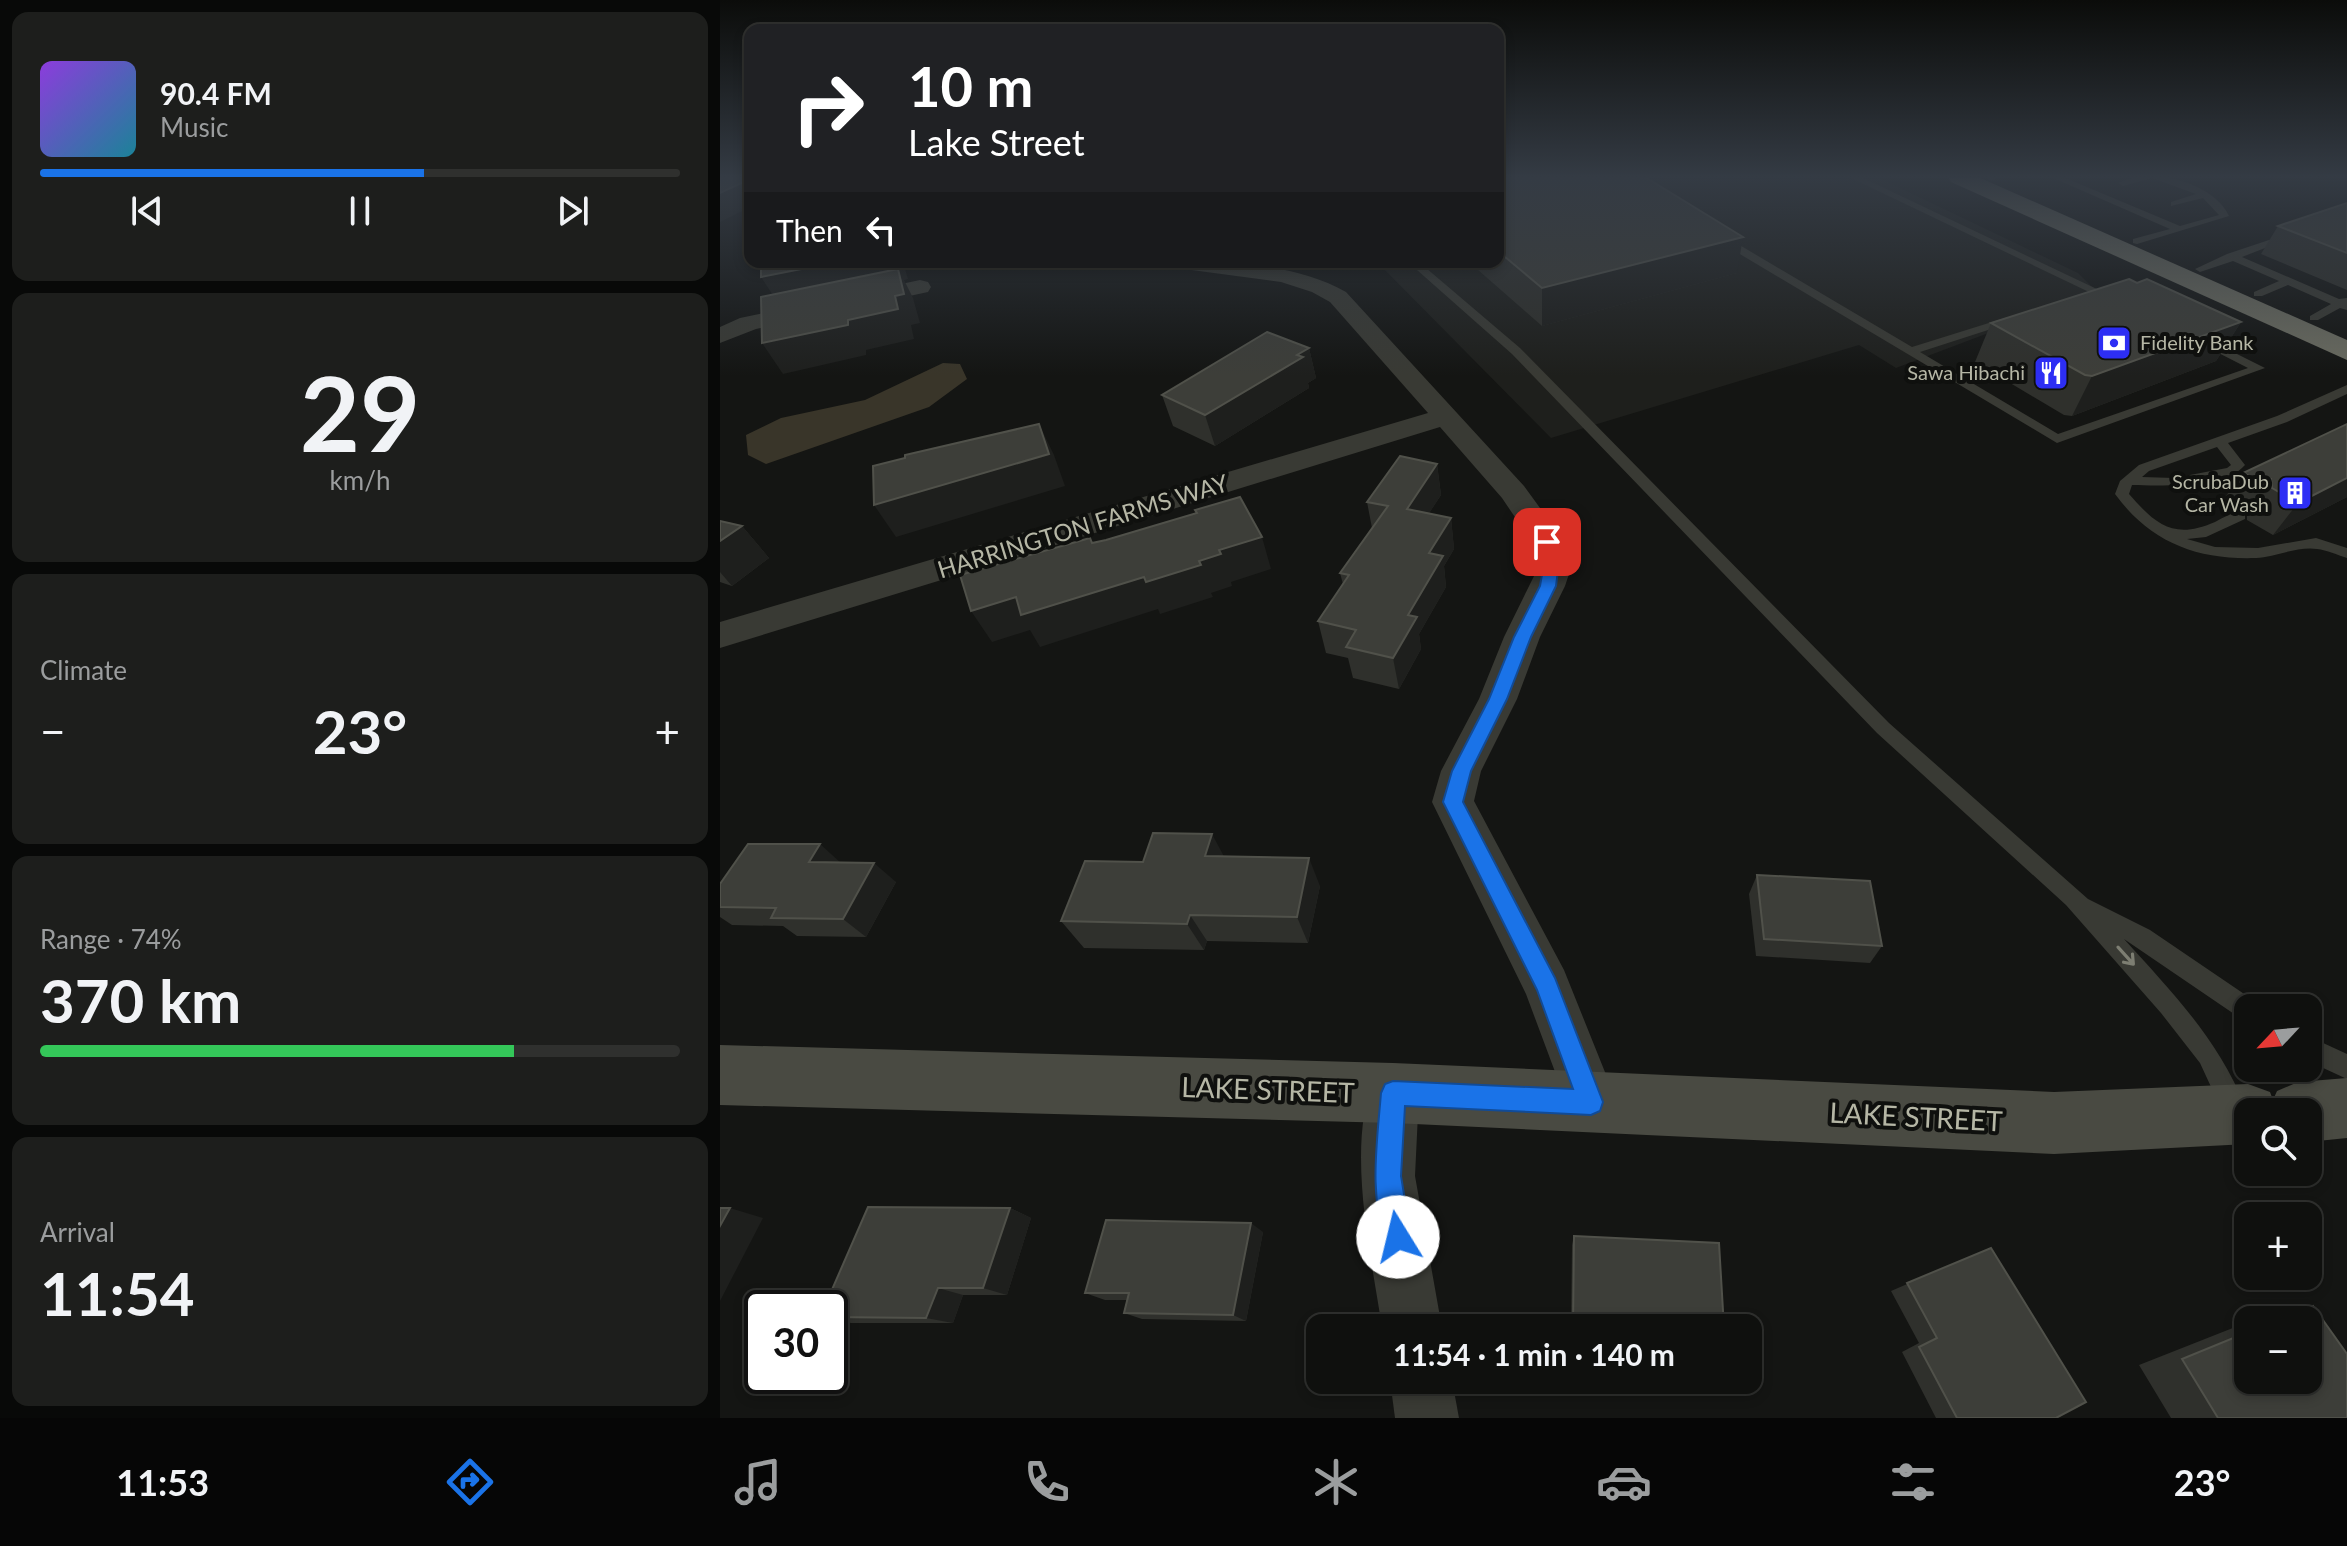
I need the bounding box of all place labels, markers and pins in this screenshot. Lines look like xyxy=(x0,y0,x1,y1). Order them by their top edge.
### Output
bank icon: Fidelity Bank xyxy=(2095,324,2133,362)
place label: Fidelity Bank xyxy=(2140,330,2254,354)
restaurant icon: Sawa Hibachi xyxy=(2032,354,2070,392)
place label: Sawa Hibachi xyxy=(1907,360,2025,384)
place label: ScrubaDub Car Wash xyxy=(2172,469,2269,516)
building icon: ScrubaDub Car Wash xyxy=(2276,474,2314,512)
pin xyxy=(1513,508,1581,576)

